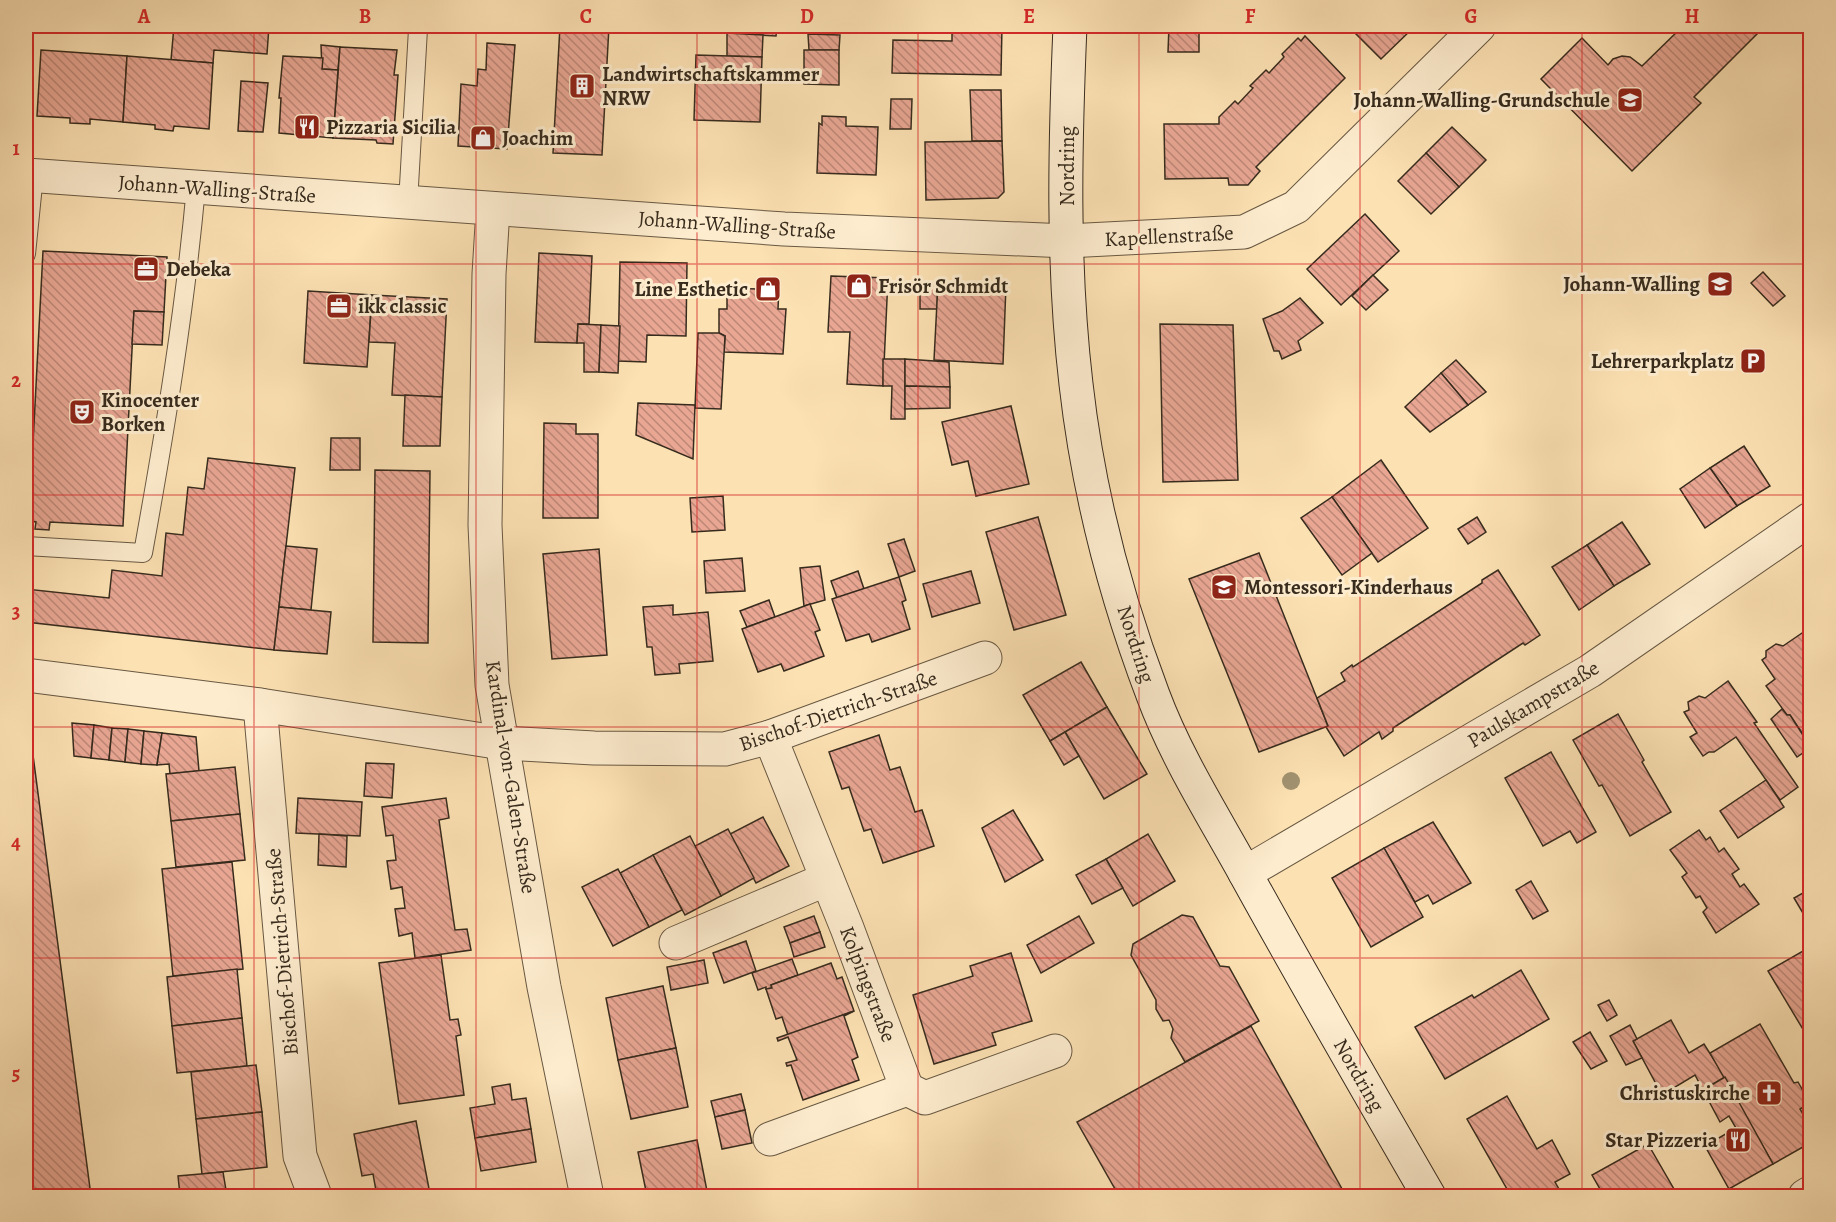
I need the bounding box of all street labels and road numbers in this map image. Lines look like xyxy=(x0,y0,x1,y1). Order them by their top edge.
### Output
street label: Nordring xyxy=(1053,125,1081,206)
street label: Johann-Walling-Straße xyxy=(117,168,317,210)
street label: Johann-Walling-Straße xyxy=(637,204,837,246)
street label: Kapellenstraße xyxy=(1104,219,1234,253)
street label: Nordring xyxy=(1110,602,1162,687)
street label: Paulskampstraße xyxy=(1462,654,1604,754)
street label: Kardinal-von-Galen-Straße xyxy=(479,658,543,896)
street label: Bischof-Dietrich-Straße xyxy=(735,664,941,758)
street label: Bischof-Dietrich-Straße xyxy=(259,847,305,1057)
street label: Kolpingstraße xyxy=(833,922,903,1046)
street label: Nordring xyxy=(1327,1033,1391,1117)

